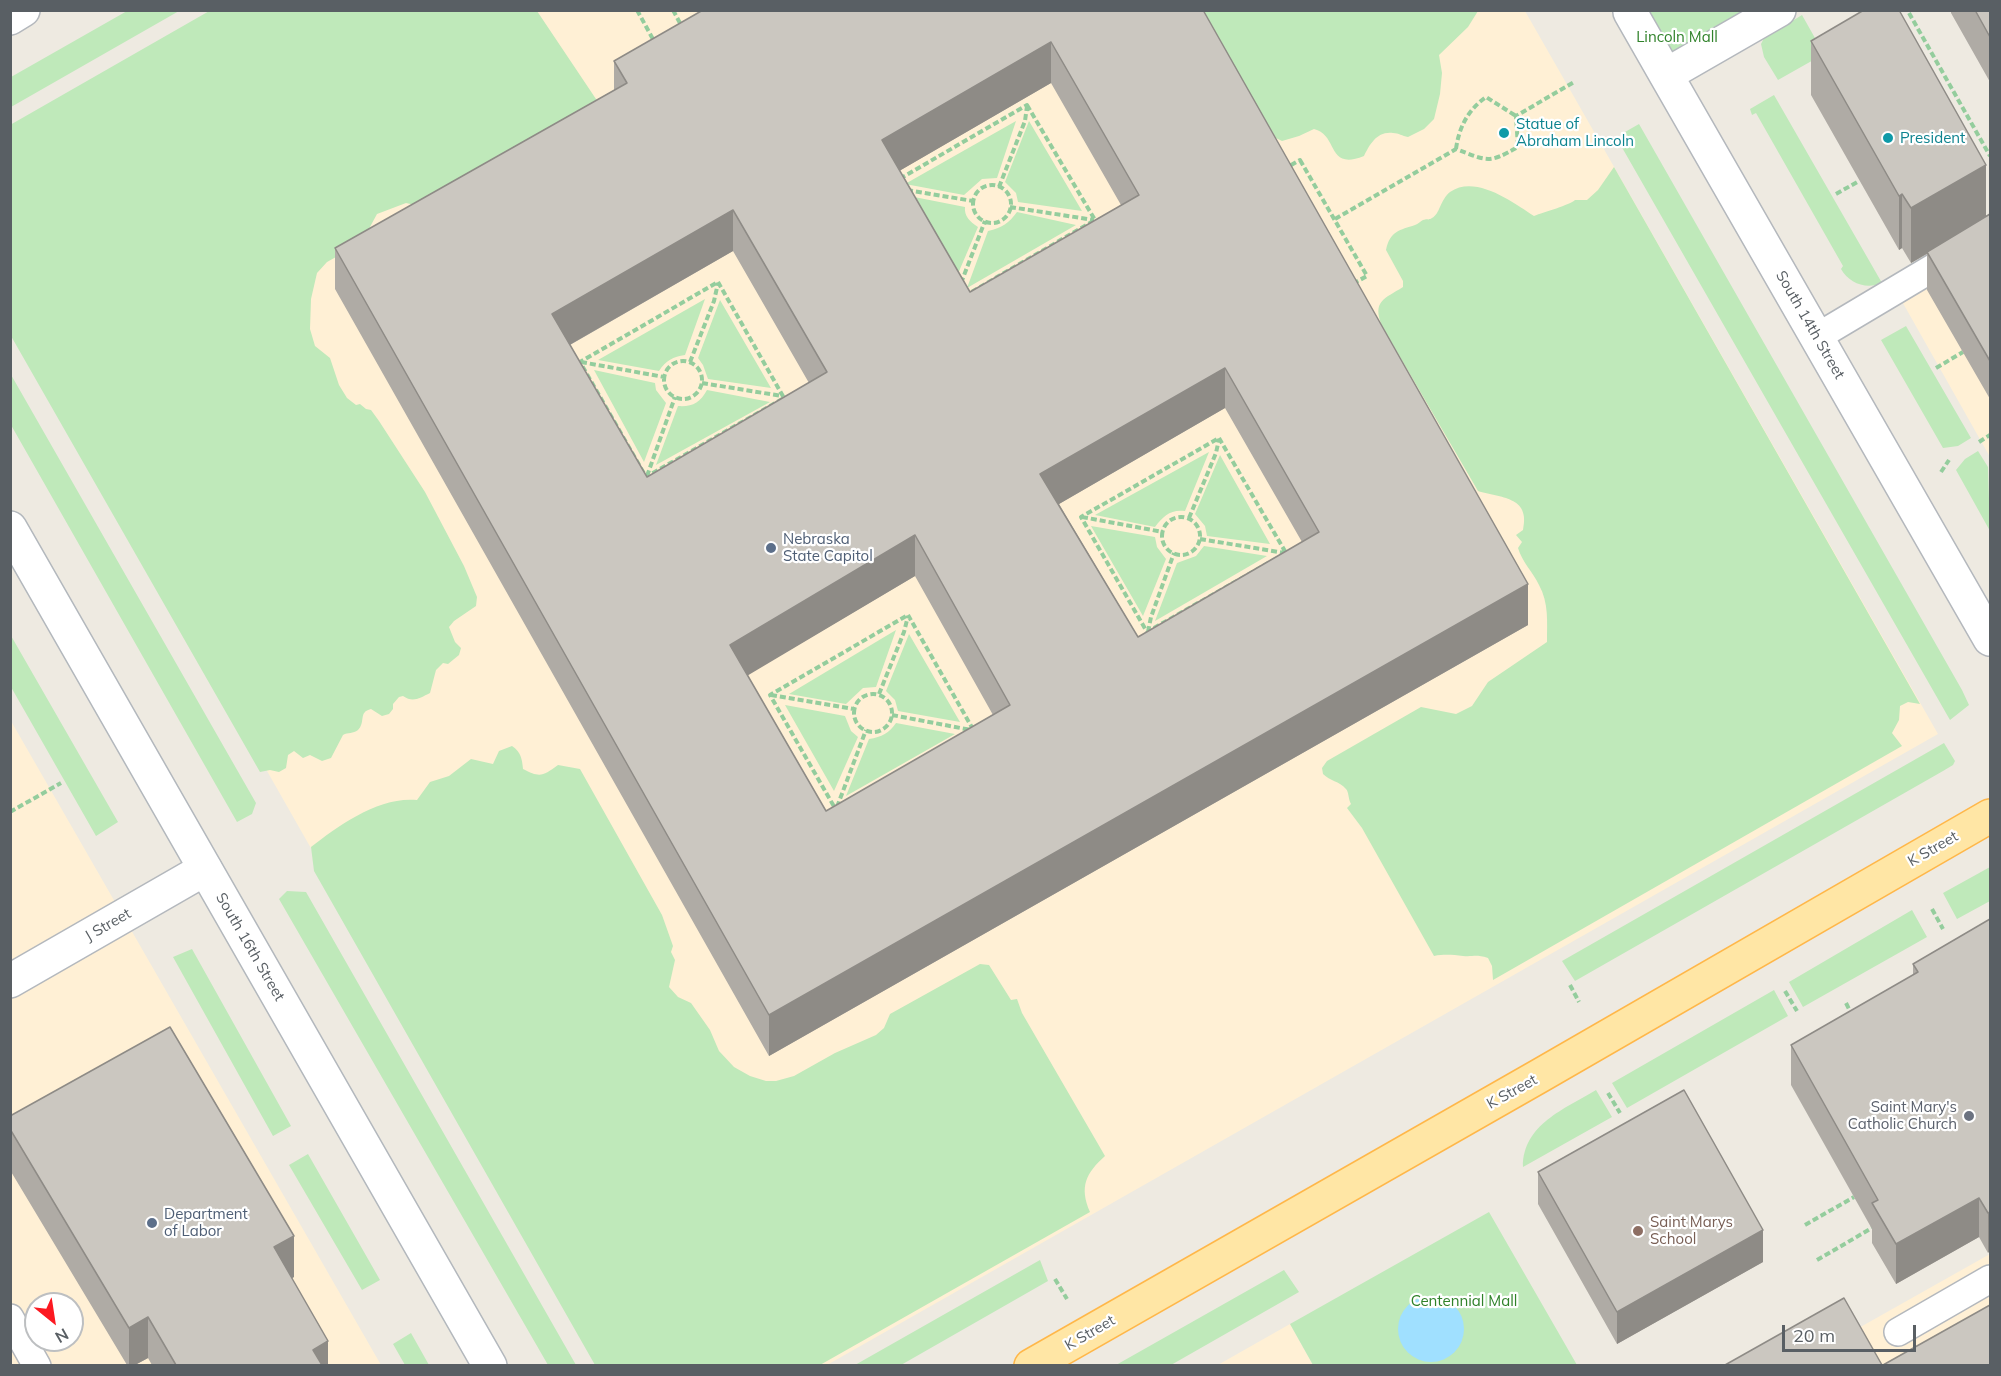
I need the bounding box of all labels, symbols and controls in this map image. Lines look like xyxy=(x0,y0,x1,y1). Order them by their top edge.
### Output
park label: Lincoln Mall xyxy=(1636,28,1718,46)
place label: Statue of Abraham Lincoln xyxy=(1516,115,1634,150)
marker: Statue of Abraham Lincoln xyxy=(1497,126,1511,140)
place label: President xyxy=(1900,129,1965,147)
marker: President xyxy=(1881,131,1895,145)
street label: South 14th Street xyxy=(1772,268,1848,382)
place label: Nebraska State Capitol xyxy=(783,530,873,565)
marker: Nebraska State Capitol xyxy=(764,541,778,555)
street label: K Street xyxy=(1905,827,1961,871)
street label: South 16th Street xyxy=(212,890,288,1004)
street label: J Street xyxy=(82,905,134,945)
street label: K Street xyxy=(1484,1071,1540,1113)
place label: Saint Mary's Catholic Church xyxy=(1848,1098,1957,1133)
marker: Saint Mary's Catholic Church xyxy=(1962,1109,1976,1123)
place label: Department of Labor xyxy=(164,1205,248,1240)
place label: Saint Marys School xyxy=(1650,1213,1733,1248)
marker: Department of Labor xyxy=(145,1216,159,1230)
marker: Saint Marys School xyxy=(1631,1224,1645,1238)
north arrow xyxy=(24,1292,84,1352)
park label: Centennial Mall xyxy=(1411,1292,1517,1310)
street label: K Street xyxy=(1062,1311,1118,1355)
scale bar xyxy=(1785,1313,1918,1351)
text: N xyxy=(52,1324,72,1348)
text: 20 m xyxy=(1793,1324,1835,1347)

